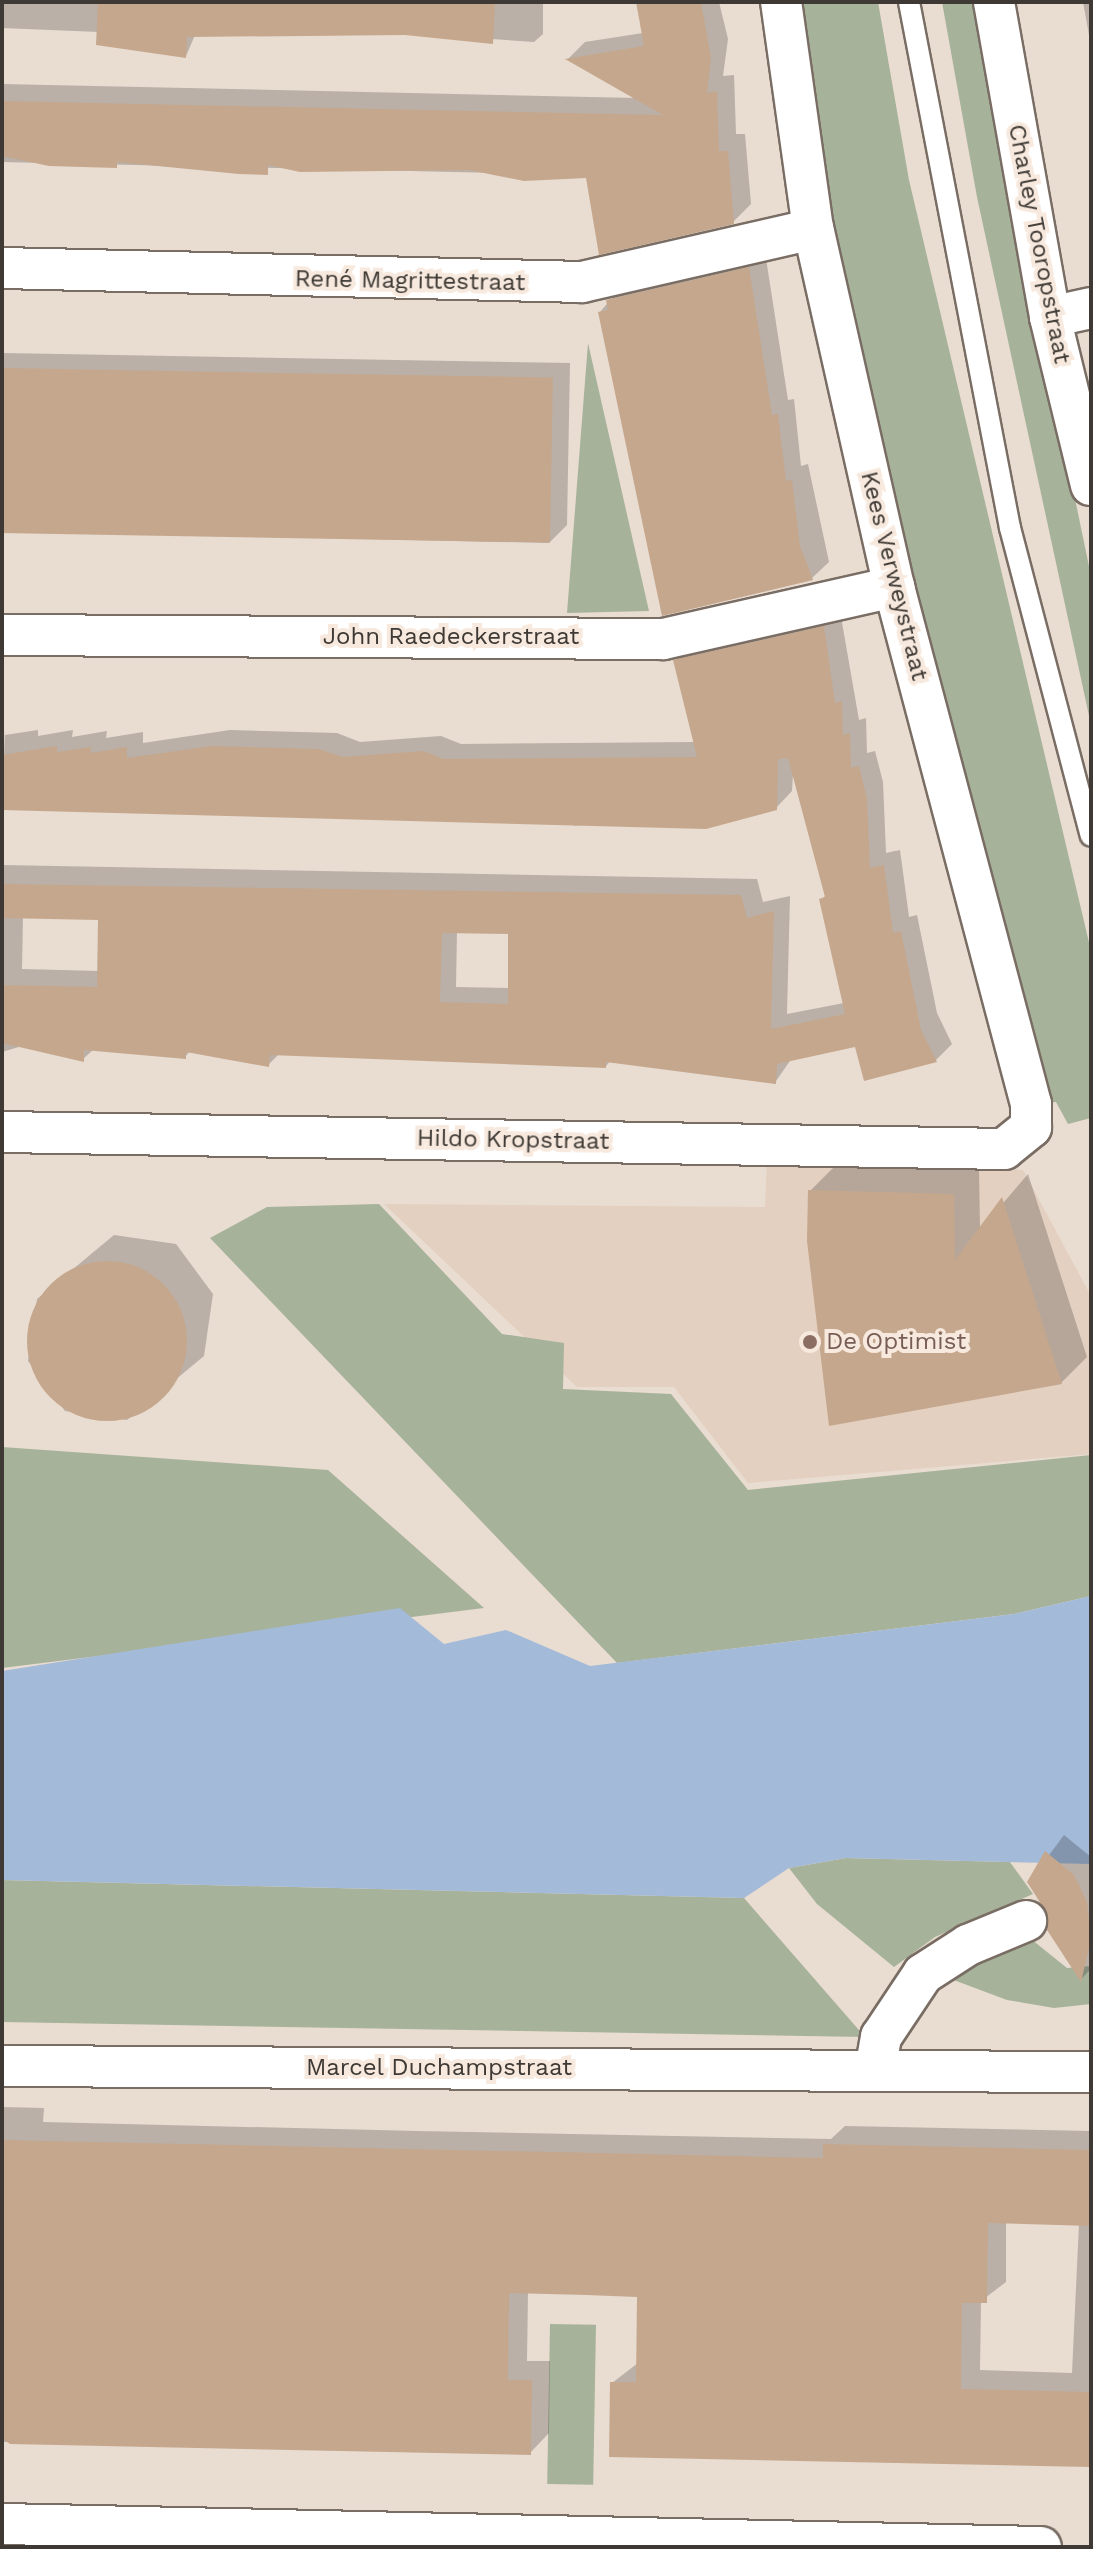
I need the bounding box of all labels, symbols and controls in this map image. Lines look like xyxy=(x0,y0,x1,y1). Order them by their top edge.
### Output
street label: Charley Tooropstraat xyxy=(1002,121,1076,367)
street label: René Magrittestraat xyxy=(295,265,525,297)
street label: Kees Verweystraat xyxy=(854,468,934,684)
street label: John Raedeckerstraat xyxy=(323,623,579,651)
street label: Hildo Kropstraat xyxy=(417,1124,609,1156)
place label: De Optimist xyxy=(826,1328,966,1356)
marker: De Optimist xyxy=(801,1333,819,1351)
street label: Marcel Duchampstraat xyxy=(306,2054,572,2082)

